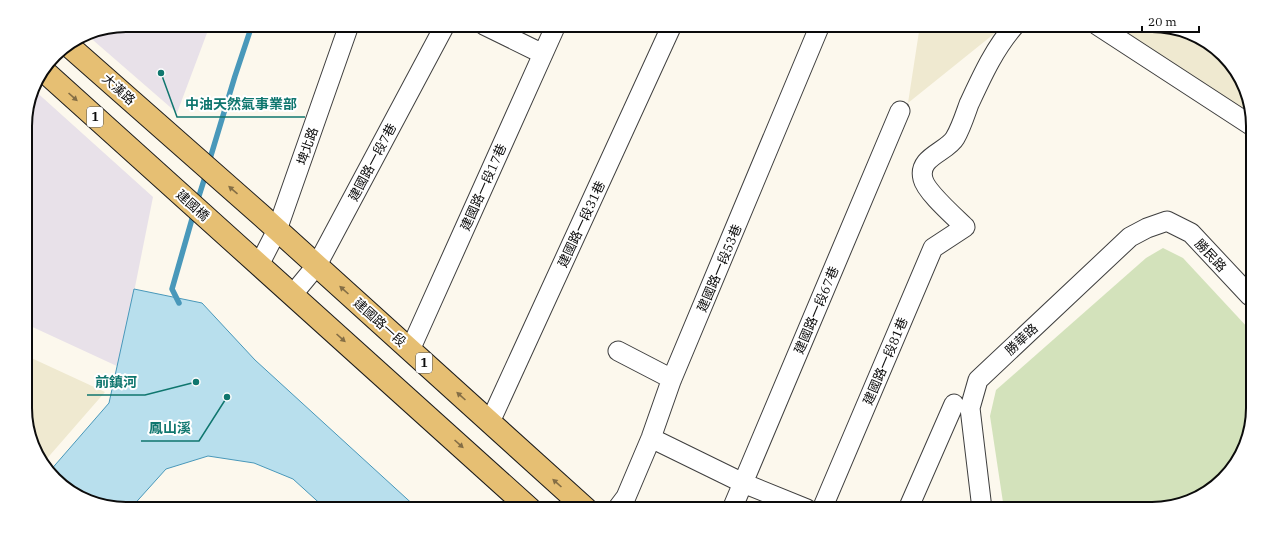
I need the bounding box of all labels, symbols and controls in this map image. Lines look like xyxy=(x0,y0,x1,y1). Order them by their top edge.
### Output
scale bar xyxy=(1142,8,1199,34)
text: 20 m xyxy=(1148,14,1177,29)
street label: 大漢路 xyxy=(98,70,139,109)
callout: 中油天然氣事業部 xyxy=(177,91,305,117)
one-way arrow xyxy=(67,92,78,101)
text: 中油天然氣事業部 xyxy=(185,95,297,113)
road number: 1 xyxy=(87,107,103,127)
street label: 建國路一段7巷 xyxy=(345,120,400,204)
street label: 埤北路 xyxy=(293,125,322,167)
street label: 建國路一段17巷 xyxy=(457,141,510,233)
street label: 建國路一段31巷 xyxy=(554,178,609,270)
street label: 建國橋 xyxy=(172,186,213,225)
one-way arrow xyxy=(228,186,238,195)
street label: 建國路一段53巷 xyxy=(693,222,746,315)
street label: 勝民路 xyxy=(1191,235,1230,275)
street label: 建國路一段67巷 xyxy=(790,264,843,357)
one-way arrow xyxy=(339,286,348,295)
street label: 建國路一段 xyxy=(350,294,410,350)
street label: 建國路一段81巷 xyxy=(859,315,912,408)
street label: 勝華路 xyxy=(1001,320,1041,359)
one-way arrow xyxy=(336,334,347,343)
road number: 1 xyxy=(416,353,432,373)
callout: 前鎮河 xyxy=(87,369,145,395)
text: 前鎮河 xyxy=(95,373,137,391)
one-way arrow xyxy=(456,391,466,400)
callout: 鳳山溪 xyxy=(141,415,199,441)
text: 鳳山溪 xyxy=(149,419,191,437)
one-way arrow xyxy=(454,439,464,449)
one-way arrow xyxy=(552,478,563,487)

